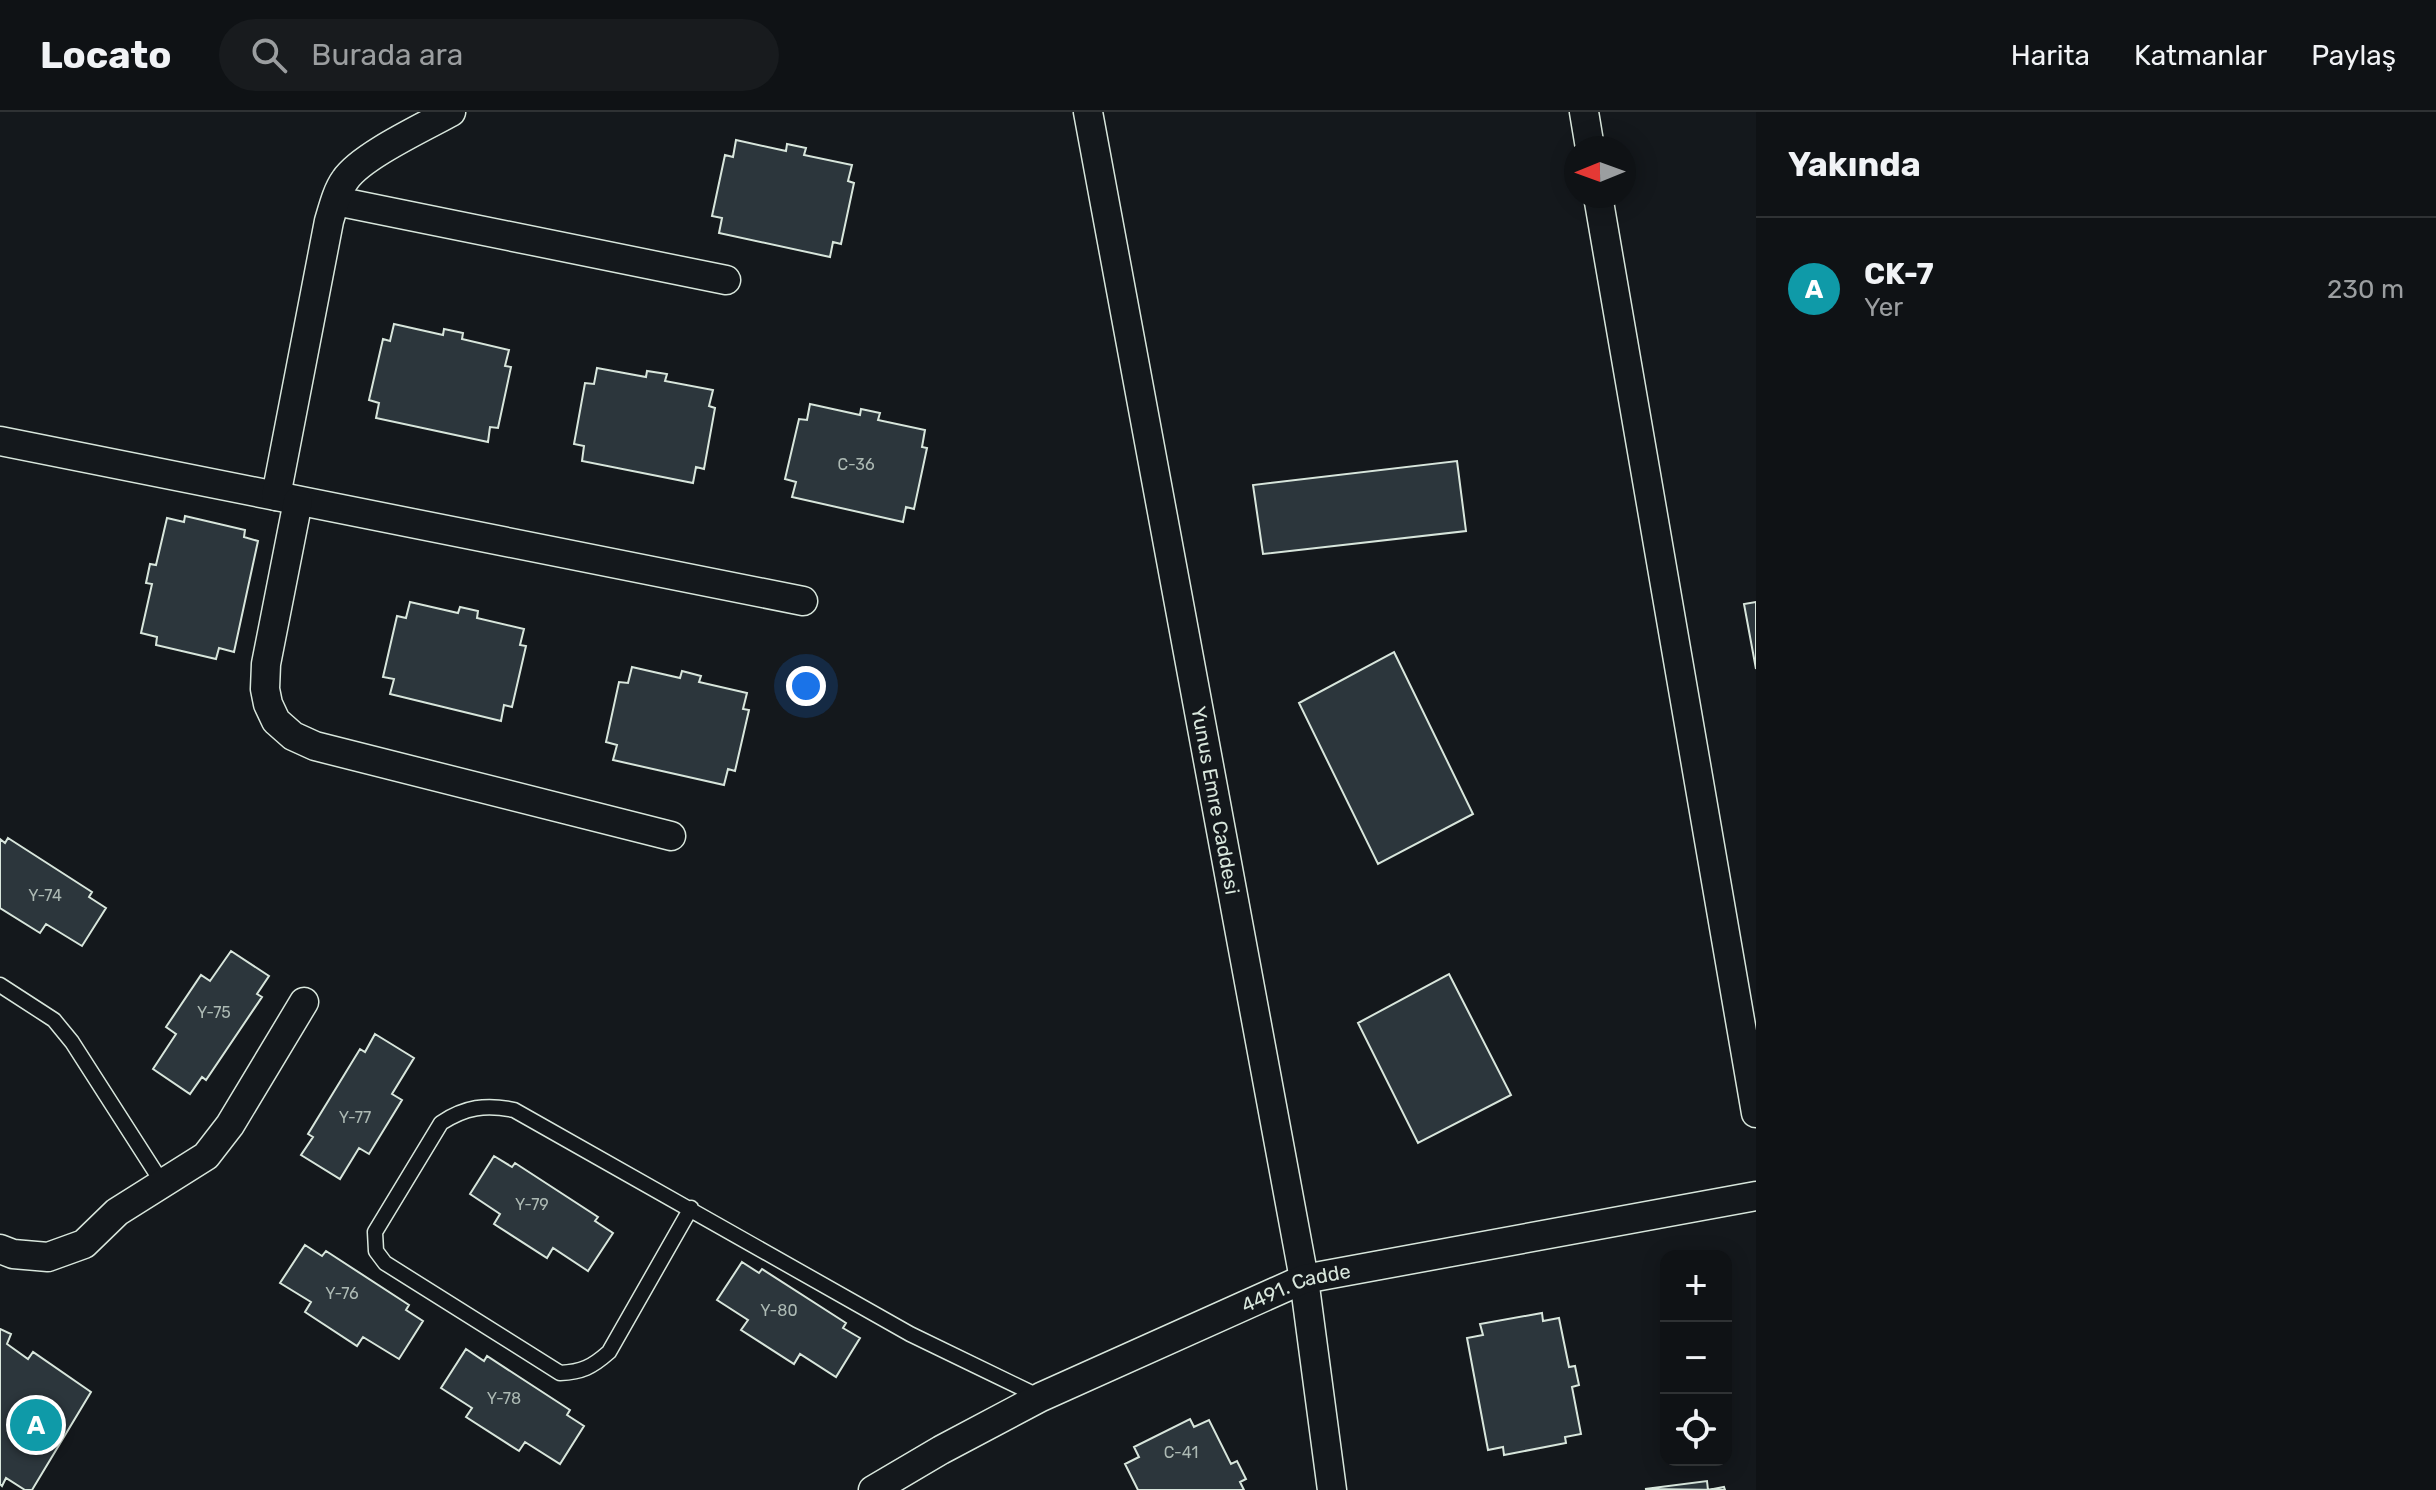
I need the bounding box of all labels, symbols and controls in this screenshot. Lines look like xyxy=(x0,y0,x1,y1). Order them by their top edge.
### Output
search box xyxy=(219,19,779,91)
text: Locato xyxy=(40,32,171,78)
icon: search xyxy=(247,33,291,77)
text: Burada ara xyxy=(311,37,463,73)
text: Harita xyxy=(2011,39,2090,72)
text: Katmanlar xyxy=(2134,39,2267,72)
text: Paylaş xyxy=(2311,39,2396,72)
north arrow xyxy=(1564,136,1636,208)
text: Yakında xyxy=(1788,144,1921,185)
text: CK-7 xyxy=(1864,256,1934,292)
text: A xyxy=(1805,274,1823,305)
text: 230 m xyxy=(2327,274,2404,305)
text: Yer xyxy=(1864,292,1903,323)
house number: C-36 xyxy=(837,455,875,474)
your location xyxy=(786,666,826,706)
street label: Yunus Emre Caddesi xyxy=(1186,704,1245,896)
house number: Y-74 xyxy=(28,886,62,905)
house number: Y-75 xyxy=(197,1003,231,1022)
house number: Y-77 xyxy=(339,1108,371,1127)
house number: Y-79 xyxy=(515,1195,549,1214)
map controls xyxy=(1660,1250,1732,1466)
button: + xyxy=(1660,1250,1732,1322)
street label: 4491. Cadde xyxy=(1237,1259,1352,1318)
house number: Y-76 xyxy=(325,1284,359,1303)
house number: Y-80 xyxy=(760,1301,798,1320)
button: − xyxy=(1660,1322,1732,1394)
house number: Y-78 xyxy=(487,1389,521,1408)
button: locate xyxy=(1660,1394,1732,1466)
pin: A xyxy=(10,1395,62,1455)
house number: C-41 xyxy=(1164,1443,1198,1462)

